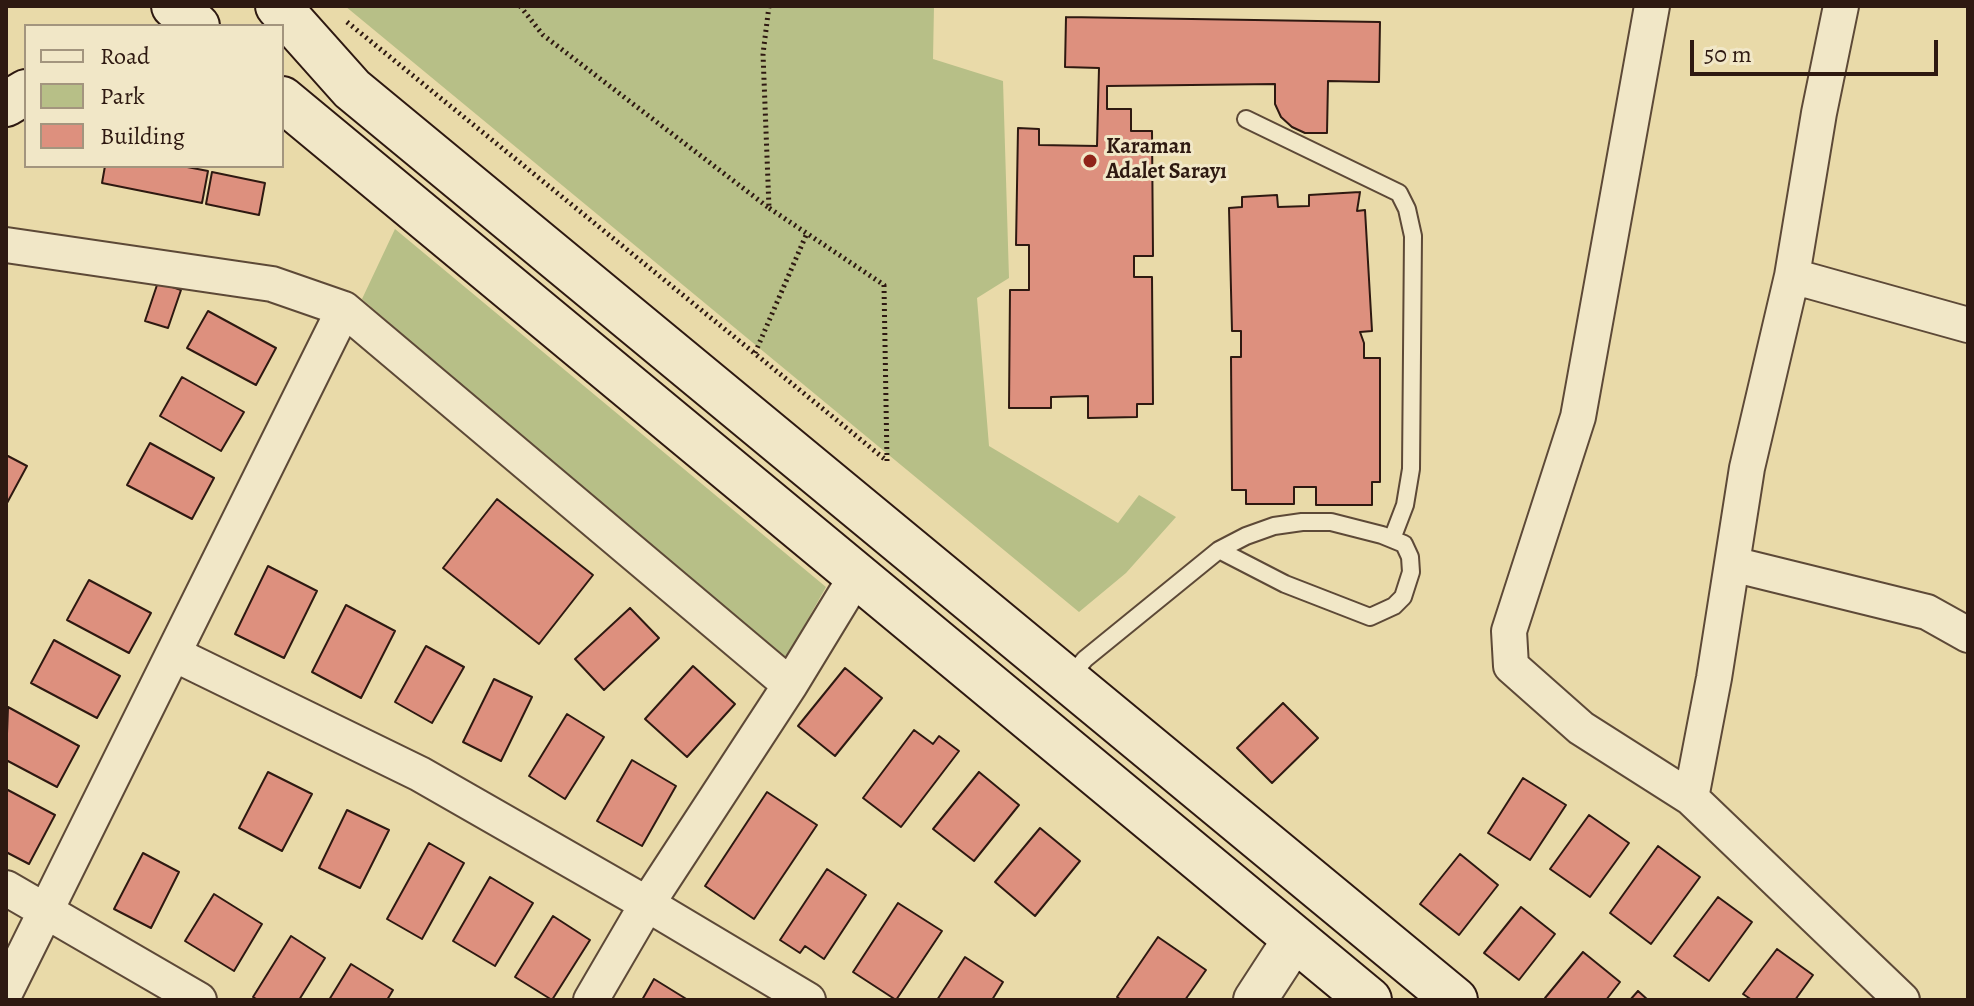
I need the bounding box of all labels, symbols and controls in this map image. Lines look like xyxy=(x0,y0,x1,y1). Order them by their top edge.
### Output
legend xyxy=(24,24,284,168)
scale bar xyxy=(1694,24,1942,74)
text: 50 m xyxy=(1704,38,1752,70)
text: Road xyxy=(100,40,150,72)
text: Park xyxy=(100,80,145,112)
text: Building xyxy=(100,120,185,152)
place label: Karaman Adalet Sarayı xyxy=(1106,135,1227,186)
marker: Karaman Adalet Sarayı xyxy=(1081,152,1099,170)

